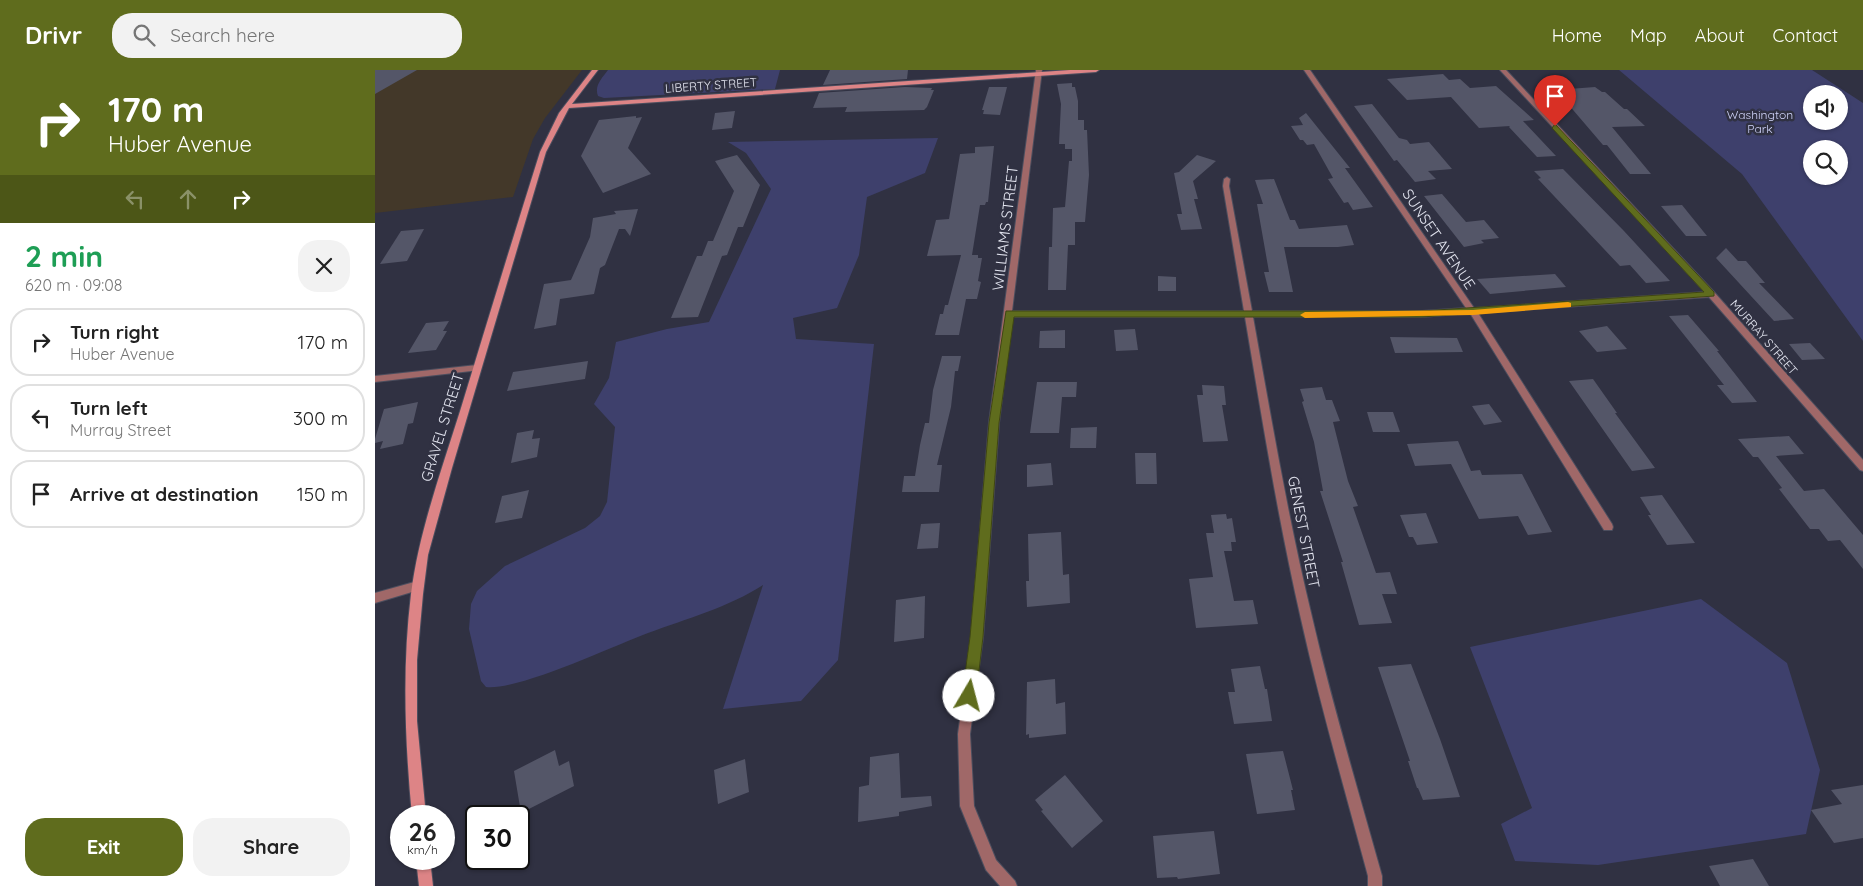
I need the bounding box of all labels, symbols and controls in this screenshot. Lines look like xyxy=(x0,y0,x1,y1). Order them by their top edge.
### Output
search box xyxy=(112,13,462,58)
text: Drivr xyxy=(25,20,82,50)
icon: search xyxy=(130,21,158,49)
text: Search here xyxy=(170,23,275,47)
text: Home xyxy=(1552,24,1602,47)
text: Map xyxy=(1630,24,1667,47)
text: About xyxy=(1695,24,1745,47)
text: Contact xyxy=(1773,24,1838,47)
street label: LIBERTY STREET xyxy=(665,74,757,96)
pin xyxy=(1534,75,1576,126)
icon: arrive xyxy=(1541,82,1569,110)
map controls xyxy=(1803,85,1848,185)
button: sound xyxy=(1803,85,1848,130)
text: 170 m xyxy=(108,87,204,131)
icon: right xyxy=(25,90,90,155)
park label: Washington Park xyxy=(1727,107,1793,136)
text: Huber Avenue xyxy=(108,130,252,158)
button: search xyxy=(1803,140,1848,185)
street label: WILLIAMS STREET xyxy=(988,164,1022,292)
icon: left xyxy=(121,185,149,213)
icon: ahead xyxy=(174,185,202,213)
icon: right xyxy=(227,185,255,213)
street label: SUNSET AVENUE xyxy=(1398,185,1480,293)
text: 2 min xyxy=(25,237,103,275)
button: close xyxy=(298,240,350,292)
text: 620 m · 09:08 xyxy=(25,275,122,295)
street label: MURRAY STREET xyxy=(1727,296,1801,378)
text: Turn right xyxy=(70,320,159,344)
icon: right xyxy=(27,328,55,356)
text: 170 m xyxy=(297,330,348,354)
text: Huber Avenue xyxy=(70,344,175,364)
street label: GRAVEL STREET xyxy=(416,370,468,484)
text: Turn left xyxy=(70,396,148,420)
icon: left xyxy=(27,404,55,432)
text: 300 m xyxy=(293,406,348,430)
text: Murray Street xyxy=(70,420,171,440)
street label: GENEST STREET xyxy=(1284,474,1324,590)
icon: arrive xyxy=(27,480,55,508)
text: Arrive at destination xyxy=(70,482,259,506)
text: 150 m xyxy=(297,482,348,506)
position arrow xyxy=(942,669,994,721)
speed limit sign: 30 xyxy=(465,805,530,870)
text: 26 xyxy=(408,816,437,847)
button: Exit xyxy=(25,818,183,876)
button: Share xyxy=(193,818,350,876)
text: km/h xyxy=(407,842,438,857)

